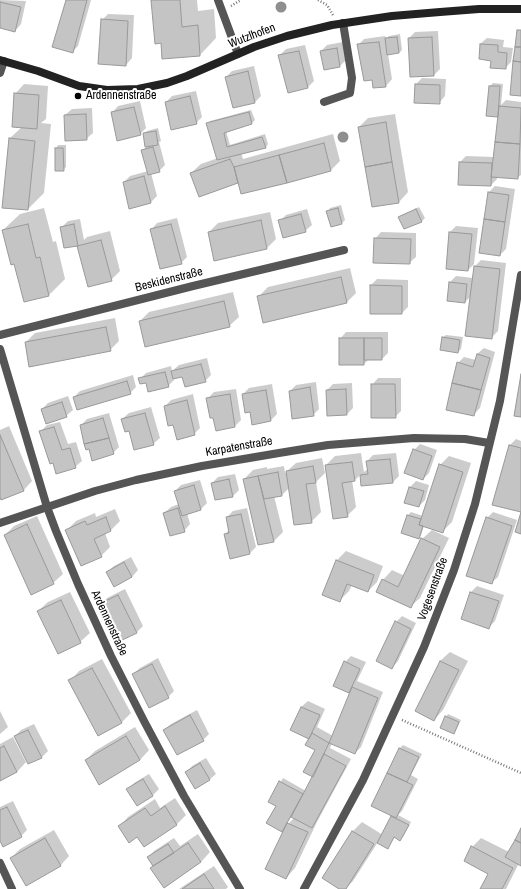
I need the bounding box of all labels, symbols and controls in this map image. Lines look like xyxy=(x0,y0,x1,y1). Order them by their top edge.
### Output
street label: Wutzlhofen xyxy=(227,20,277,52)
place label: Ardennenstraße xyxy=(86,89,157,103)
marker: Ardennenstraße xyxy=(73,91,83,101)
street label: Beskidenstraße xyxy=(134,265,204,295)
street label: Karpatenstraße xyxy=(204,434,274,460)
street label: Vogesenstraße xyxy=(415,555,451,623)
street label: Ardennenstraße xyxy=(88,588,130,658)

